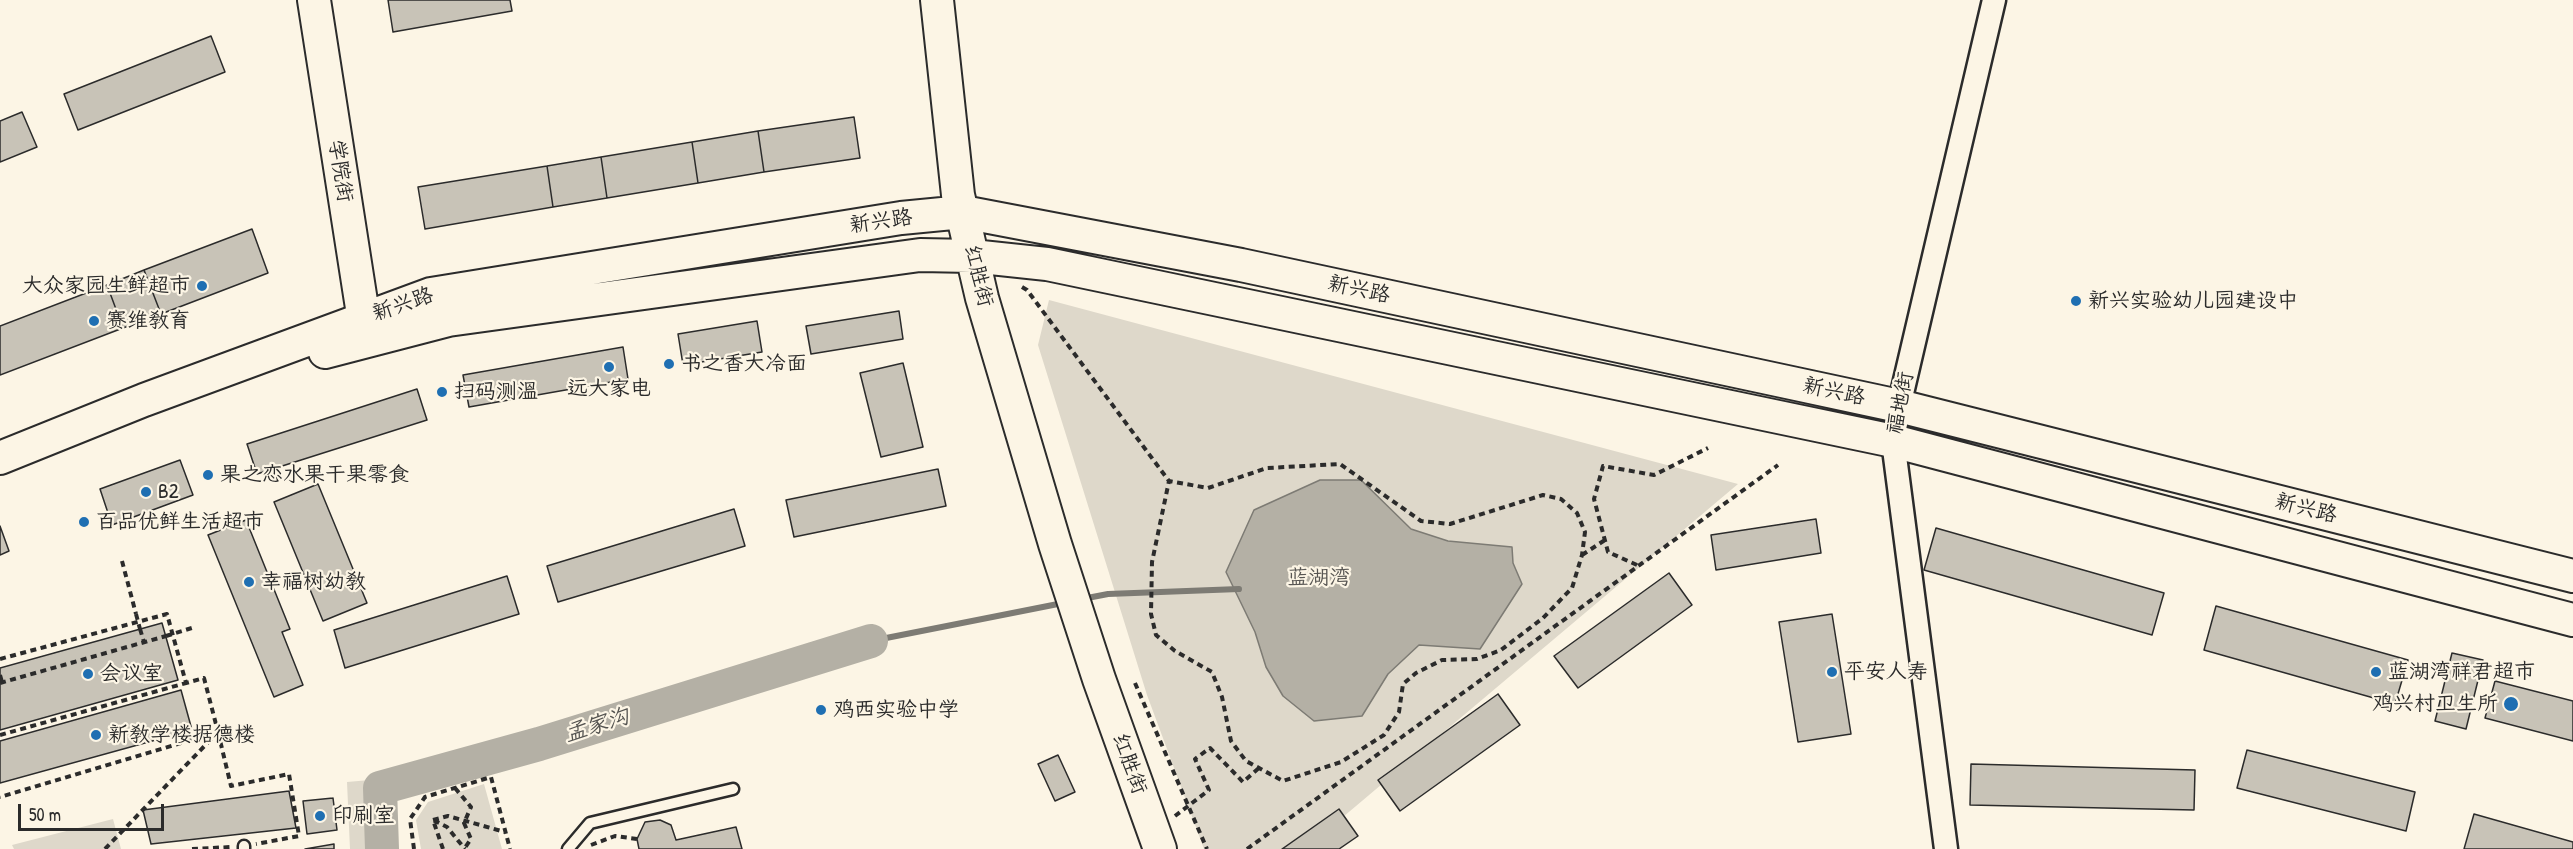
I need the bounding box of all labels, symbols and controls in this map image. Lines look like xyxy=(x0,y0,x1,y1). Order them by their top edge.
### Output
street label: 学院街 xyxy=(323,138,357,204)
street label: 新兴路 xyxy=(848,205,914,239)
street label: 红胜街 xyxy=(958,242,998,310)
street label: 新兴路 xyxy=(1326,271,1392,309)
place label: 大众家园生鲜超市 xyxy=(22,273,190,299)
marker: 大众家园生鲜超市 xyxy=(195,279,209,293)
street label: 新兴路 xyxy=(369,283,437,327)
place label: 新兴实验幼儿园建设中 xyxy=(2088,288,2298,314)
marker: 新兴实验幼儿园建设中 xyxy=(2069,294,2083,308)
place label: 赛维教育 xyxy=(106,308,190,334)
marker: 赛维教育 xyxy=(87,314,101,328)
place label: 书之香大冷面 xyxy=(681,351,807,377)
marker: 书之香大冷面 xyxy=(662,357,676,371)
marker: 远大家电 xyxy=(602,360,616,374)
street label: 福地街 xyxy=(1883,370,1919,436)
street label: 新兴路 xyxy=(1801,373,1867,411)
place label: 远大家电 xyxy=(567,376,651,402)
place label: 扫码测温 xyxy=(454,379,538,405)
marker: 扫码测温 xyxy=(435,385,449,399)
place label: 果之恋水果干果零食 xyxy=(220,462,409,488)
marker: 果之恋水果干果零食 xyxy=(201,468,215,482)
place label: B2 xyxy=(158,479,178,505)
marker: B2 xyxy=(139,485,153,499)
street label: 新兴路 xyxy=(2272,489,2340,529)
place label: 百品优鲜生活超市 xyxy=(96,509,264,535)
marker: 百品优鲜生活超市 xyxy=(77,515,91,529)
park label: 蓝湖湾 xyxy=(1288,565,1350,591)
place label: 幸福树幼教 xyxy=(261,569,366,595)
marker: 幸福树幼教 xyxy=(242,575,256,589)
place label: 平安人寿 xyxy=(1844,659,1928,685)
place label: 蓝湖湾祥君超市 xyxy=(2388,659,2535,685)
place label: 会议室 xyxy=(100,661,163,687)
marker: 平安人寿 xyxy=(1825,665,1839,679)
marker: 蓝湖湾祥君超市 xyxy=(2369,665,2383,679)
marker: 会议室 xyxy=(81,667,95,681)
place label: 鸡兴村卫生所 xyxy=(2372,691,2498,717)
marker: 鸡兴村卫生所 xyxy=(2502,695,2520,713)
place label: 鸡西实验中学 xyxy=(833,697,959,723)
marker: 鸡西实验中学 xyxy=(814,703,828,717)
water label: 孟家沟 xyxy=(562,704,632,748)
place label: 新教学楼据德楼 xyxy=(108,722,255,748)
marker: 新教学楼据德楼 xyxy=(89,728,103,742)
street label: 红胜街 xyxy=(1106,730,1152,798)
scale bar xyxy=(21,792,166,830)
text: 50 m xyxy=(29,802,61,827)
place label: 印刷室 xyxy=(332,803,395,829)
marker: 印刷室 xyxy=(313,809,327,823)

